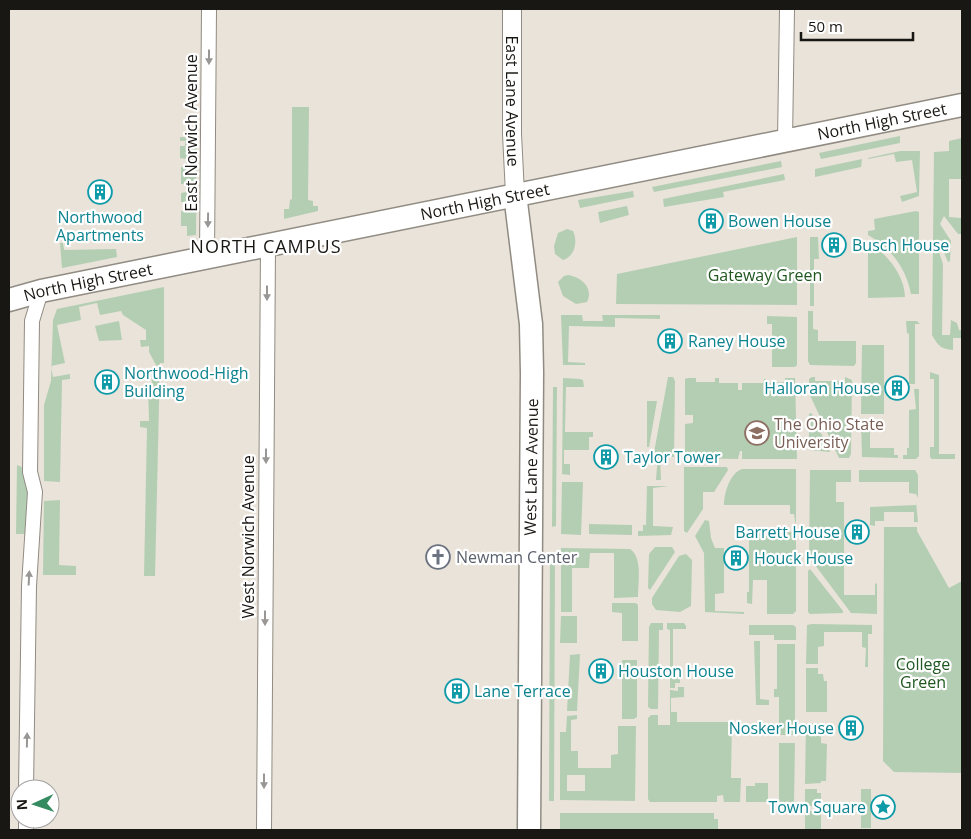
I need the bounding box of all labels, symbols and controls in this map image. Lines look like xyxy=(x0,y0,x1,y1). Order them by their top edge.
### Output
scale bar xyxy=(801,10,914,42)
text: 50 m xyxy=(808,16,843,36)
street label: East Lane Avenue xyxy=(501,35,525,167)
one-way arrow xyxy=(205,50,213,66)
street label: East Norwich Avenue xyxy=(180,54,202,212)
street label: North High Street xyxy=(815,97,949,145)
street label: North High Street xyxy=(418,178,552,225)
building icon: Northwood Apartments xyxy=(87,179,113,205)
place label: Northwood Apartments xyxy=(56,206,144,246)
building icon: Bowen House xyxy=(698,208,724,234)
place label: Bowen House xyxy=(728,210,831,232)
one-way arrow xyxy=(204,212,212,228)
building icon: Busch House xyxy=(821,232,847,258)
district label: NORTH CAMPUS xyxy=(190,234,342,258)
place label: Busch House xyxy=(852,234,949,256)
street label: North High Street xyxy=(21,258,155,306)
park label: Gateway Green xyxy=(708,264,822,286)
one-way arrow xyxy=(263,286,271,302)
building icon: Raney House xyxy=(657,328,683,354)
place label: Raney House xyxy=(688,330,786,352)
place label: Northwood-High Building xyxy=(124,362,249,402)
building icon: Northwood-High Building xyxy=(94,369,120,395)
building icon: Halloran House xyxy=(884,375,910,401)
place label: Halloran House xyxy=(764,377,880,399)
street label: West Lane Avenue xyxy=(519,398,543,536)
place label: The Ohio State University xyxy=(774,413,884,453)
school or university icon: The Ohio State University xyxy=(744,420,770,446)
building icon: Taylor Tower xyxy=(593,444,619,470)
place label: Taylor Tower xyxy=(624,446,721,468)
one-way arrow xyxy=(262,448,270,464)
street label: West Norwich Avenue xyxy=(237,455,259,619)
building icon: Barrett House xyxy=(844,519,870,545)
place label: Barrett House xyxy=(735,521,840,543)
church icon: Newman Center xyxy=(425,544,451,570)
building icon: Houck House xyxy=(723,545,749,571)
place label: Newman Center xyxy=(456,546,578,568)
place label: Houck House xyxy=(754,547,853,569)
one-way arrow xyxy=(26,570,34,586)
one-way arrow xyxy=(261,611,269,627)
park label: College Green xyxy=(896,653,950,693)
building icon: Houston House xyxy=(588,658,614,684)
place label: Houston House xyxy=(618,660,734,682)
building icon: Lane Terrace xyxy=(444,678,470,704)
place label: Lane Terrace xyxy=(474,680,571,702)
building icon: Nosker House xyxy=(838,715,864,741)
place label: Nosker House xyxy=(729,717,834,739)
one-way arrow xyxy=(23,732,31,748)
one-way arrow xyxy=(260,773,268,789)
north arrow xyxy=(10,779,60,829)
place icon: Town Square xyxy=(870,794,896,820)
place label: Town Square xyxy=(768,796,866,818)
text: N xyxy=(12,799,31,811)

